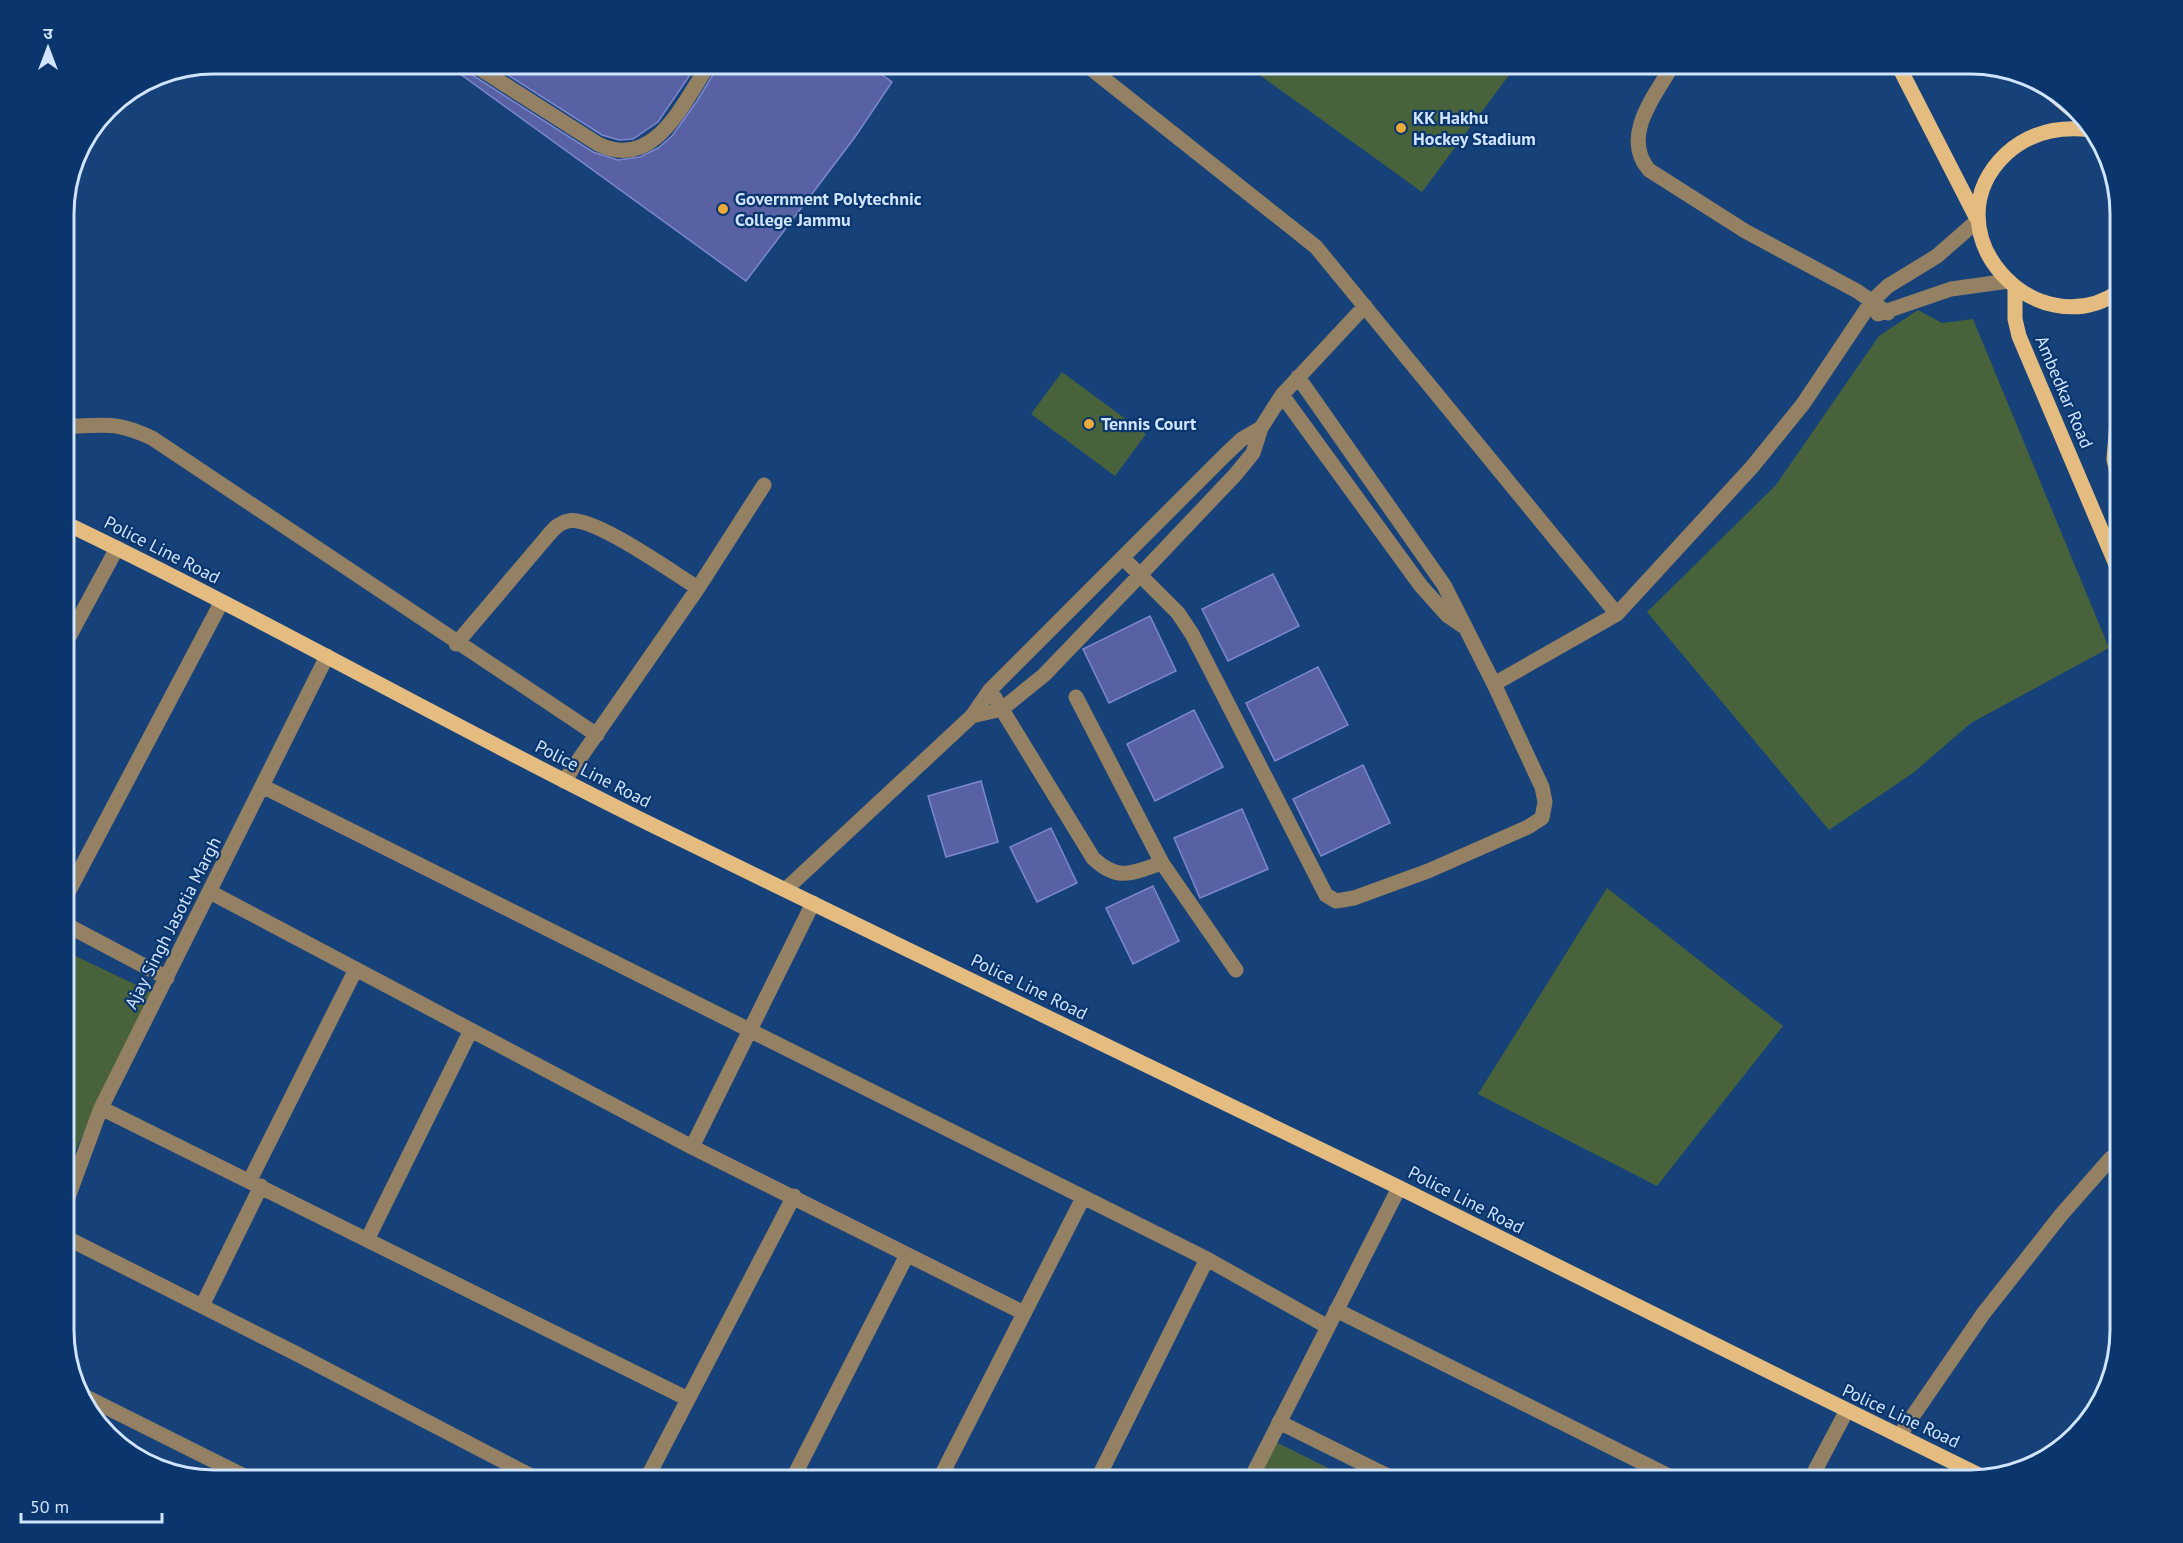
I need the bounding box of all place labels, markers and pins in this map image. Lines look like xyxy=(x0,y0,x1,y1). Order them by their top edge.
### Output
place label: KK Hakhu Hockey Stadium xyxy=(1413,106,1536,150)
marker: KK Hakhu Hockey Stadium xyxy=(1394,121,1408,135)
place label: Government Polytechnic College Jammu xyxy=(735,187,922,231)
marker: Government Polytechnic College Jammu xyxy=(716,202,730,216)
place label: Tennis Court xyxy=(1101,412,1197,435)
marker: Tennis Court xyxy=(1082,417,1096,431)

